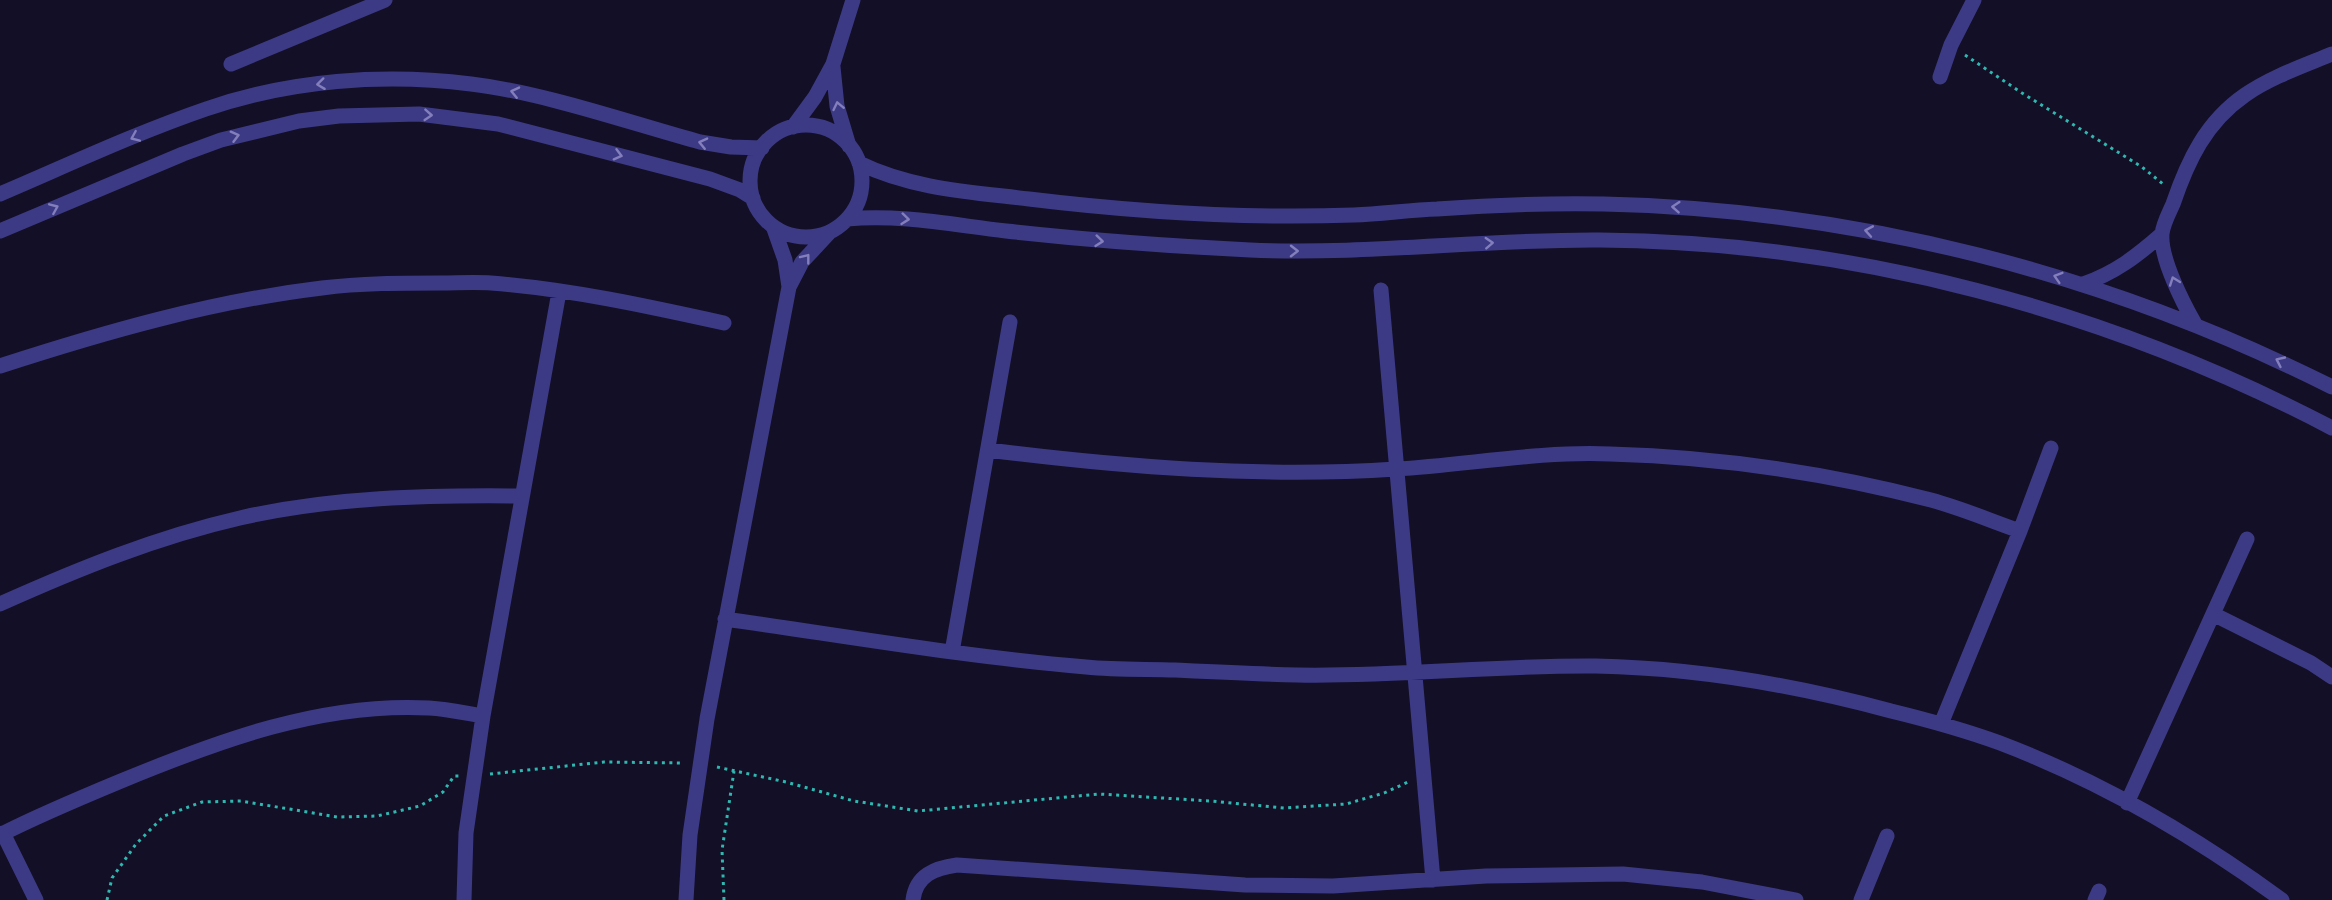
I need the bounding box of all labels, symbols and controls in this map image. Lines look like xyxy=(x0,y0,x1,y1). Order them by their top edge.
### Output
one-way arrow xyxy=(317,77,326,89)
one-way arrow xyxy=(510,86,520,99)
one-way arrow xyxy=(832,101,845,111)
one-way arrow xyxy=(423,108,432,121)
one-way arrow xyxy=(130,130,141,142)
one-way arrow xyxy=(230,131,240,144)
one-way arrow xyxy=(699,137,709,150)
one-way arrow xyxy=(613,147,623,160)
one-way arrow xyxy=(1671,201,1680,214)
one-way arrow xyxy=(48,203,59,215)
one-way arrow xyxy=(901,212,910,225)
one-way arrow xyxy=(1864,225,1874,238)
one-way arrow xyxy=(1095,234,1104,247)
one-way arrow xyxy=(1484,237,1493,250)
one-way arrow xyxy=(1289,245,1298,257)
one-way arrow xyxy=(799,254,810,265)
one-way arrow xyxy=(2054,272,2064,284)
one-way arrow xyxy=(2168,276,2181,287)
one-way arrow xyxy=(2275,357,2286,369)

